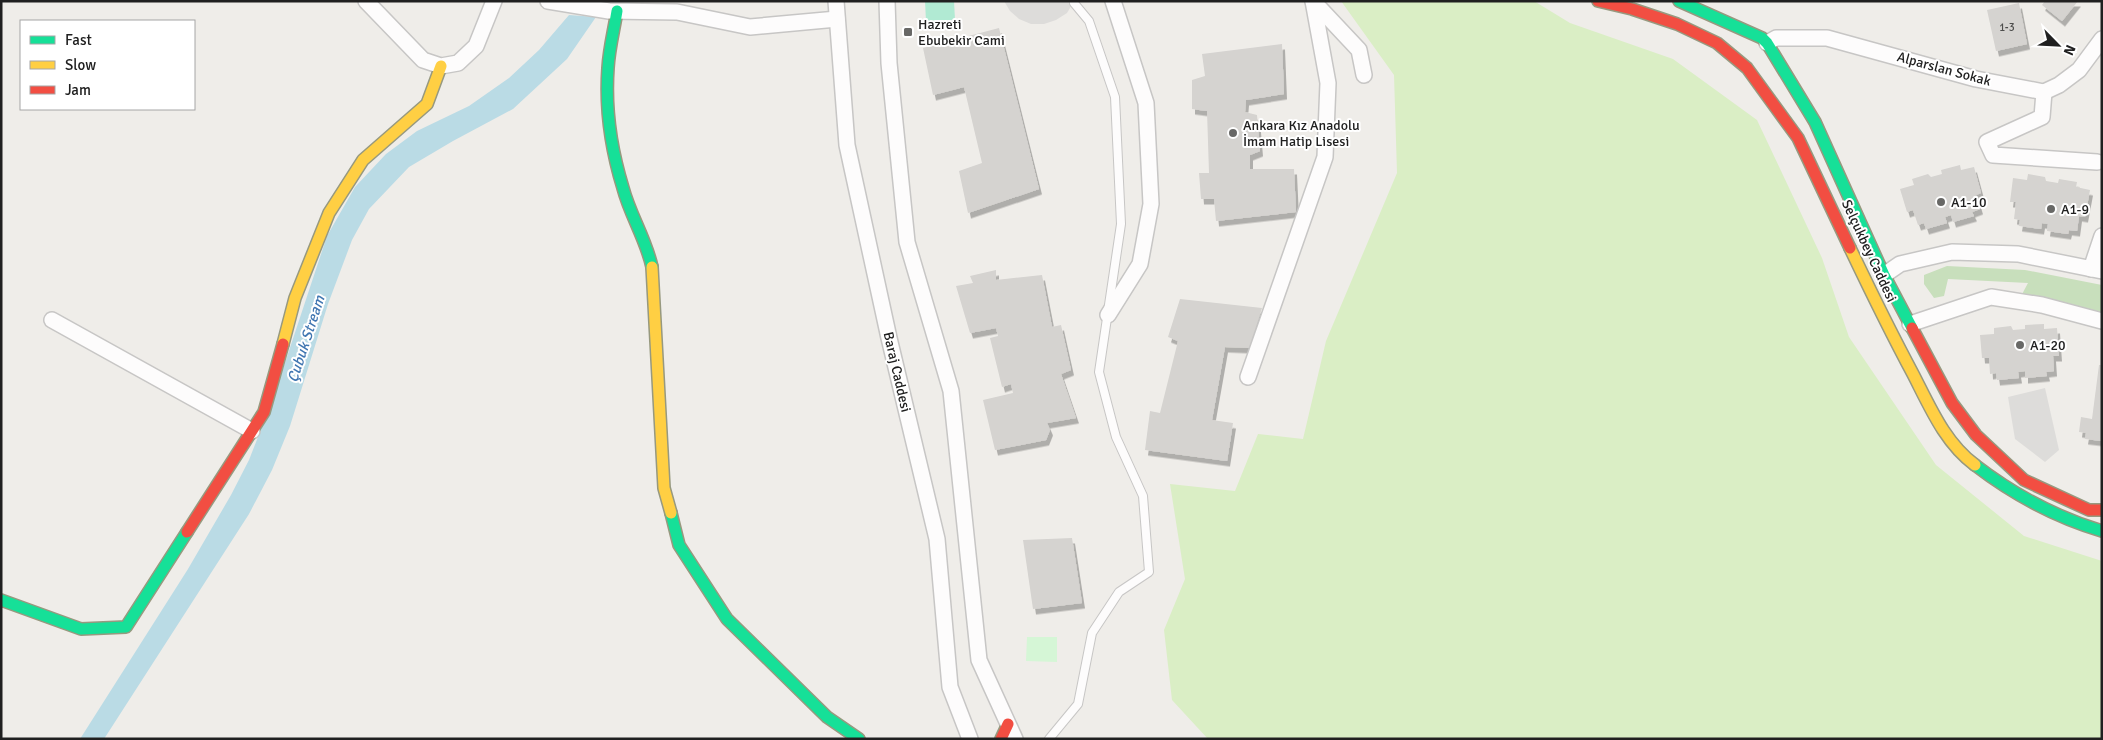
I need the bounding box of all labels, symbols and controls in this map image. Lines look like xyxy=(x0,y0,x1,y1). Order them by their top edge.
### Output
place label: Hazreti Ebubekir Cami xyxy=(918,16,1005,49)
legend xyxy=(20,20,195,110)
north arrow xyxy=(2033,20,2083,70)
house number: 1-3 xyxy=(1999,21,2015,34)
marker: Hazreti Ebubekir Cami xyxy=(902,26,914,38)
text: Fast xyxy=(65,31,92,49)
text: N xyxy=(2060,42,2079,58)
street label: Alparslan Sokak xyxy=(1895,48,1993,90)
text: Slow xyxy=(65,56,96,74)
text: Jam xyxy=(65,81,91,99)
place label: Ankara Kız Anadolu İmam Hatip Lisesi xyxy=(1243,117,1360,150)
marker: Ankara Kız Anadolu İmam Hatip Lisesi xyxy=(1227,127,1239,139)
place label: A1-10 xyxy=(1951,194,1987,211)
marker: A1-10 xyxy=(1935,196,1947,208)
street label: Selçukbey Caddesi xyxy=(1838,197,1900,305)
place label: A1-9 xyxy=(2061,201,2089,218)
marker: A1-9 xyxy=(2045,203,2057,215)
water label: Çubuk Stream xyxy=(284,292,329,385)
street label: Baraj Caddesi xyxy=(880,330,914,414)
place label: A1-20 xyxy=(2030,337,2066,354)
marker: A1-20 xyxy=(2014,339,2026,351)

